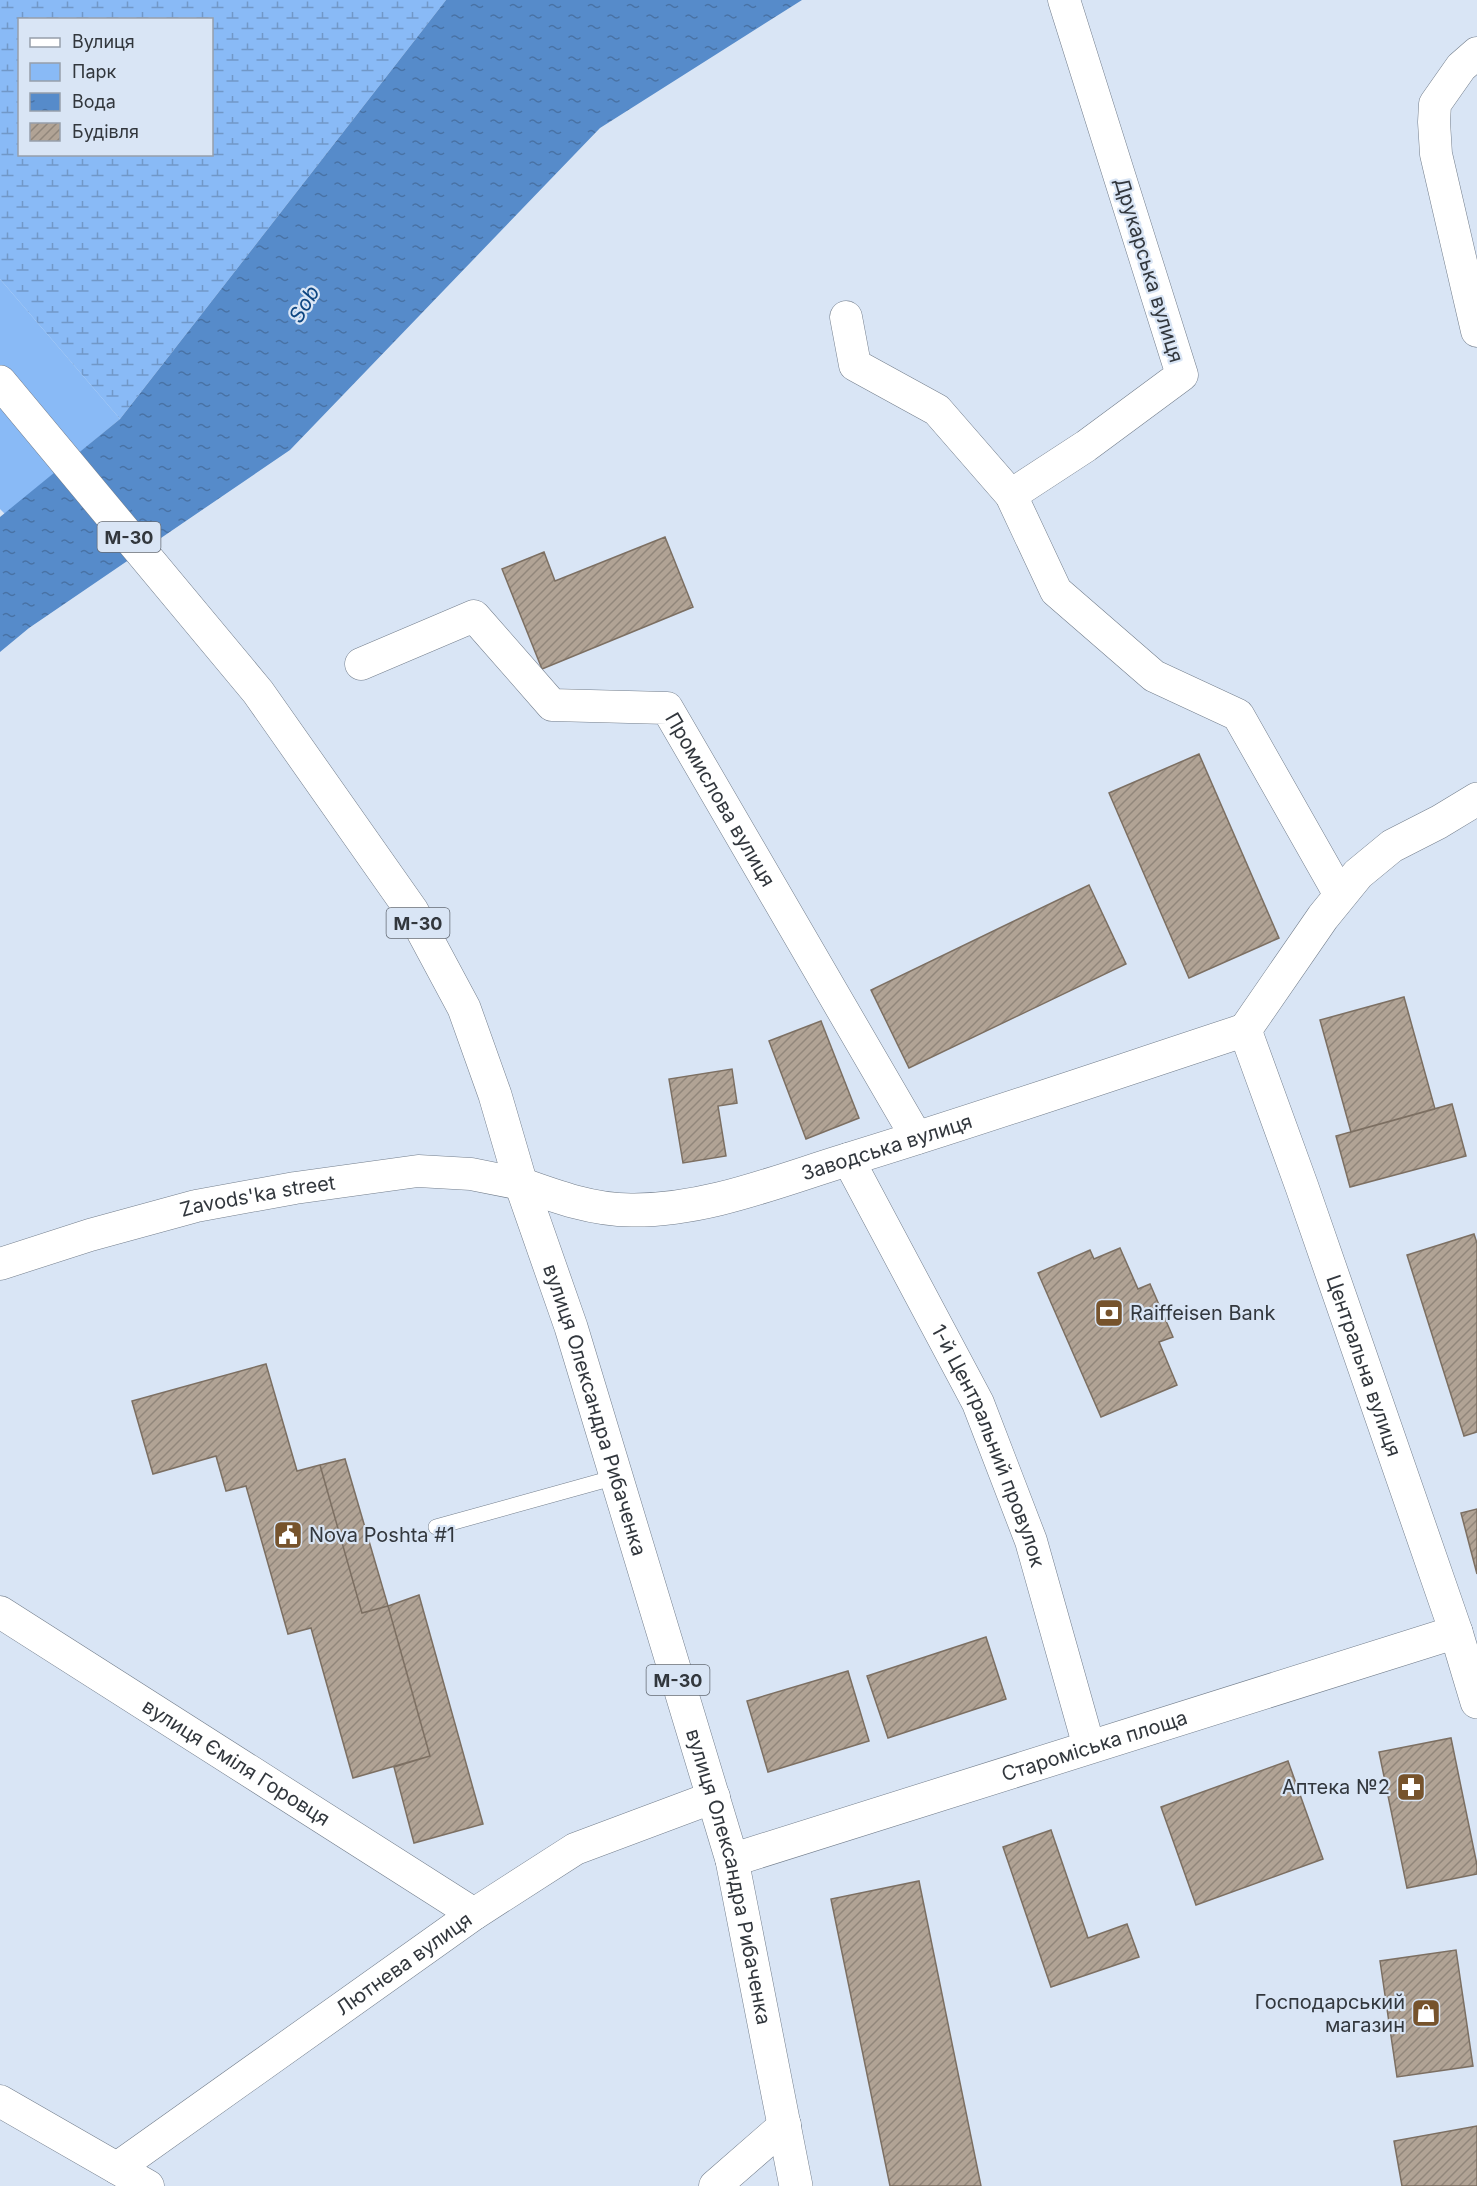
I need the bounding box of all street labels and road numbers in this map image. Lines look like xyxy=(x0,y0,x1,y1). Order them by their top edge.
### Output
street label: Друкарська вулиця xyxy=(1109,175,1189,365)
road number: М-30 xyxy=(98,522,160,552)
street label: Промислова вулиця xyxy=(660,708,780,891)
road number: М-30 xyxy=(386,908,450,938)
street label: Заводська вулиця xyxy=(798,1109,975,1186)
street label: Zavods'ka street xyxy=(177,1171,337,1222)
street label: вулиця Олександра Рибаченка xyxy=(538,1261,651,1559)
street label: Центральна вулиця xyxy=(1321,1272,1406,1460)
street label: 1-й Центральний провулок xyxy=(926,1320,1050,1570)
road number: М-30 xyxy=(646,1665,710,1695)
street label: вулиця Єміля Горовця xyxy=(138,1694,334,1831)
street label: Староміська площа xyxy=(999,1705,1190,1786)
street label: вулиця Олександра Рибаченка xyxy=(681,1726,776,2027)
street label: Лютнева вулиця xyxy=(331,1907,476,2020)

